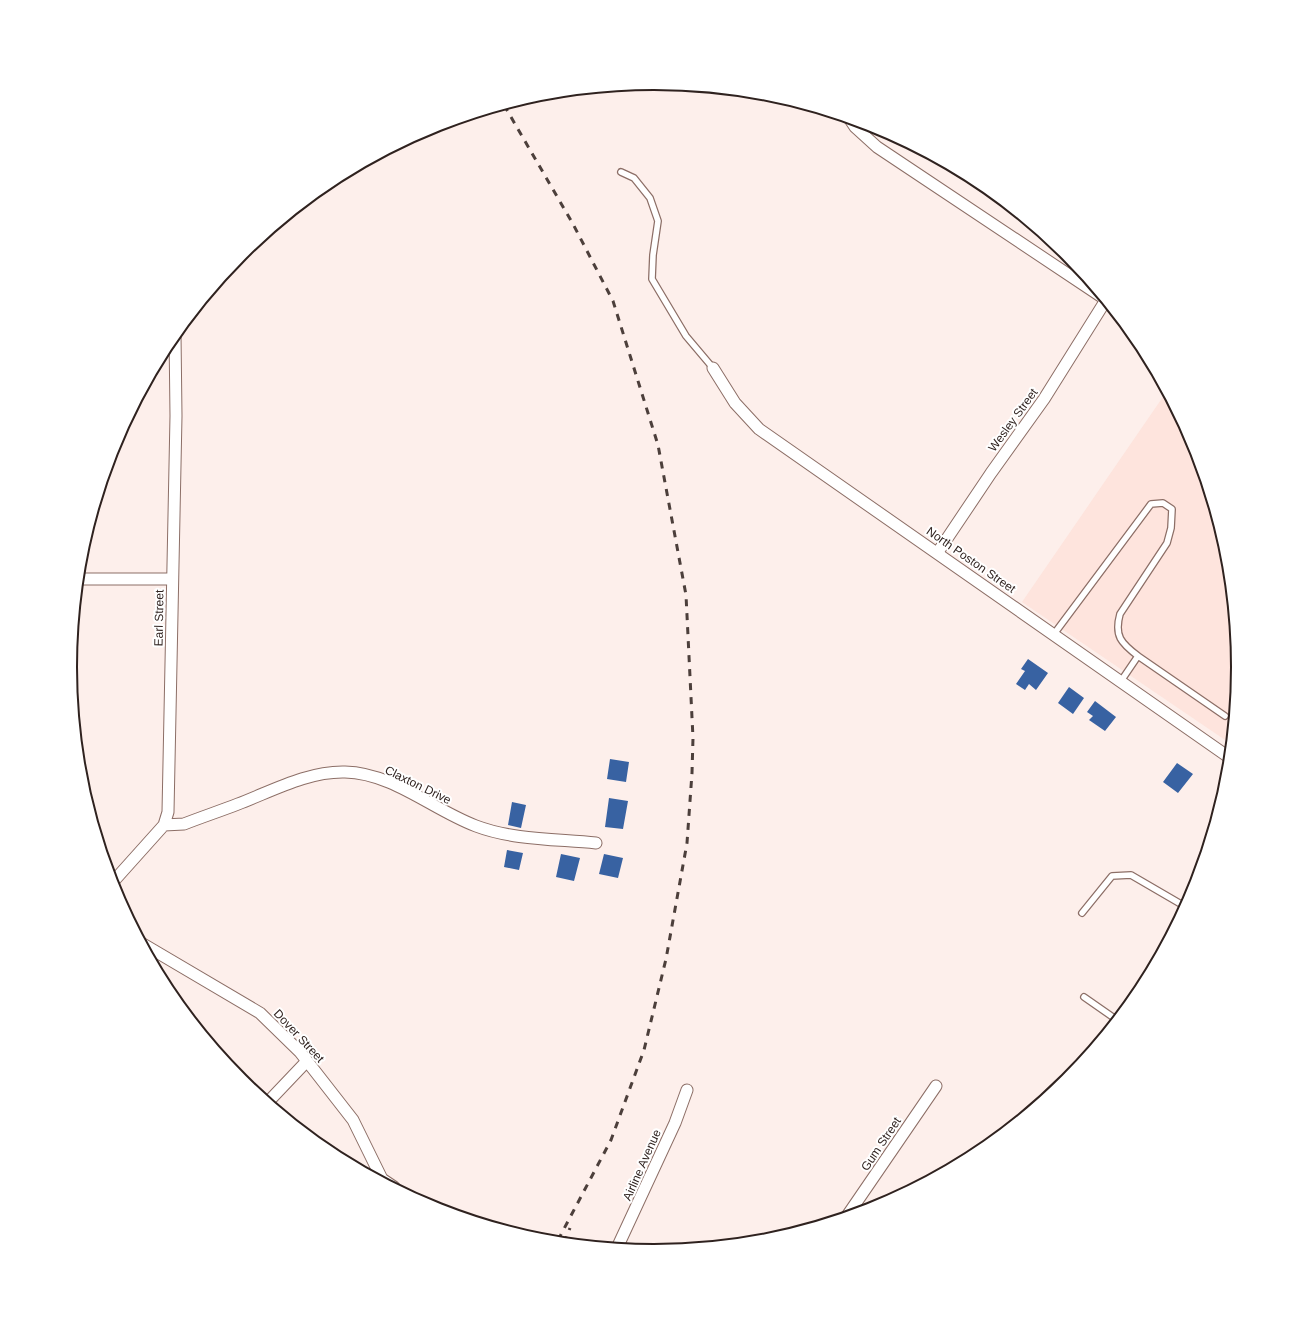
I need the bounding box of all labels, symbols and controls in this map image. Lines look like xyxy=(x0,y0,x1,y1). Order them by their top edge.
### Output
street label: Wesley Street xyxy=(985,385,1041,454)
street label: North Poston Street xyxy=(924,524,1019,596)
street label: Earl Street xyxy=(152,589,167,646)
street label: Claxton Drive xyxy=(383,763,454,807)
street label: Dover Street xyxy=(271,1007,328,1066)
street label: Gum Street xyxy=(858,1114,904,1173)
street label: Airline Avenue xyxy=(620,1127,664,1203)

